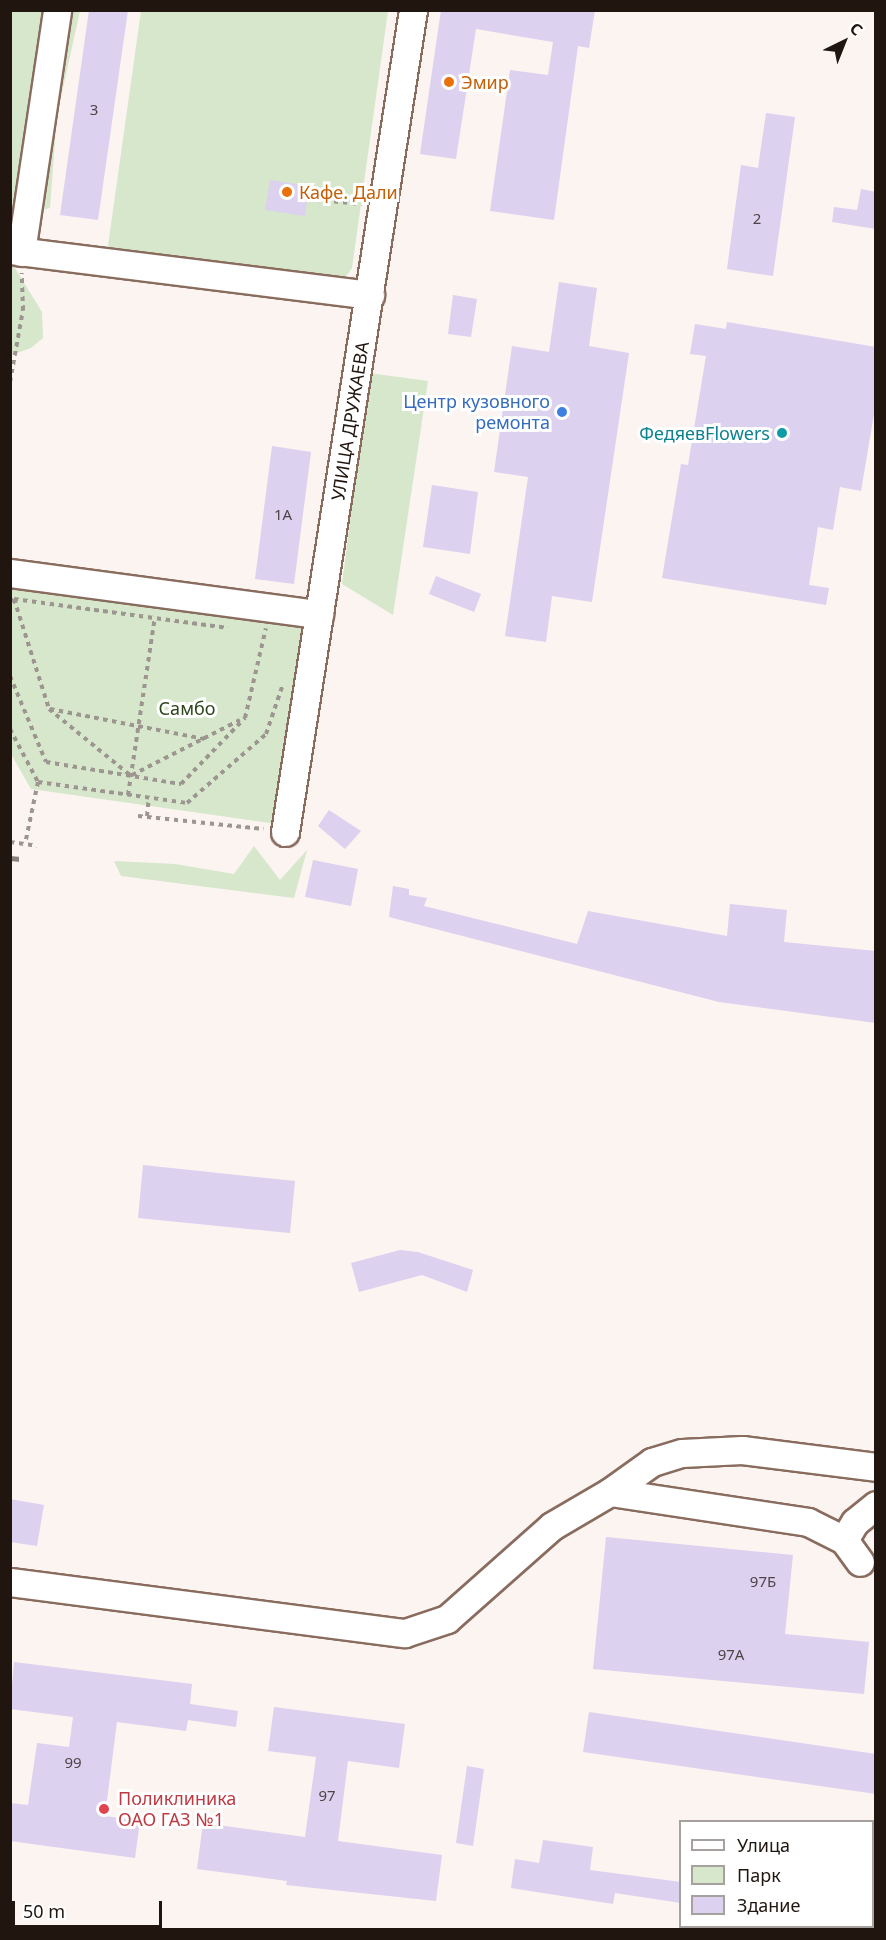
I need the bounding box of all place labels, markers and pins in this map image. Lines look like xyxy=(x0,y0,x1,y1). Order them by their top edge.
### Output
place label: Эмир xyxy=(461,71,509,93)
marker: Эмир xyxy=(442,75,456,89)
place label: Кафе. Дали xyxy=(299,181,398,203)
marker: Кафе. Дали xyxy=(280,185,294,199)
place label: Центр кузовного ремонта xyxy=(403,391,550,434)
marker: Центр кузовного ремонта xyxy=(555,405,569,419)
place label: ФедяевFlowers xyxy=(639,422,770,444)
marker: ФедяевFlowers xyxy=(775,426,789,440)
place label: Поликлиника ОАО ГАЗ №1 xyxy=(118,1788,236,1830)
marker: Поликлиника ОАО ГАЗ №1 xyxy=(95,1800,113,1818)

